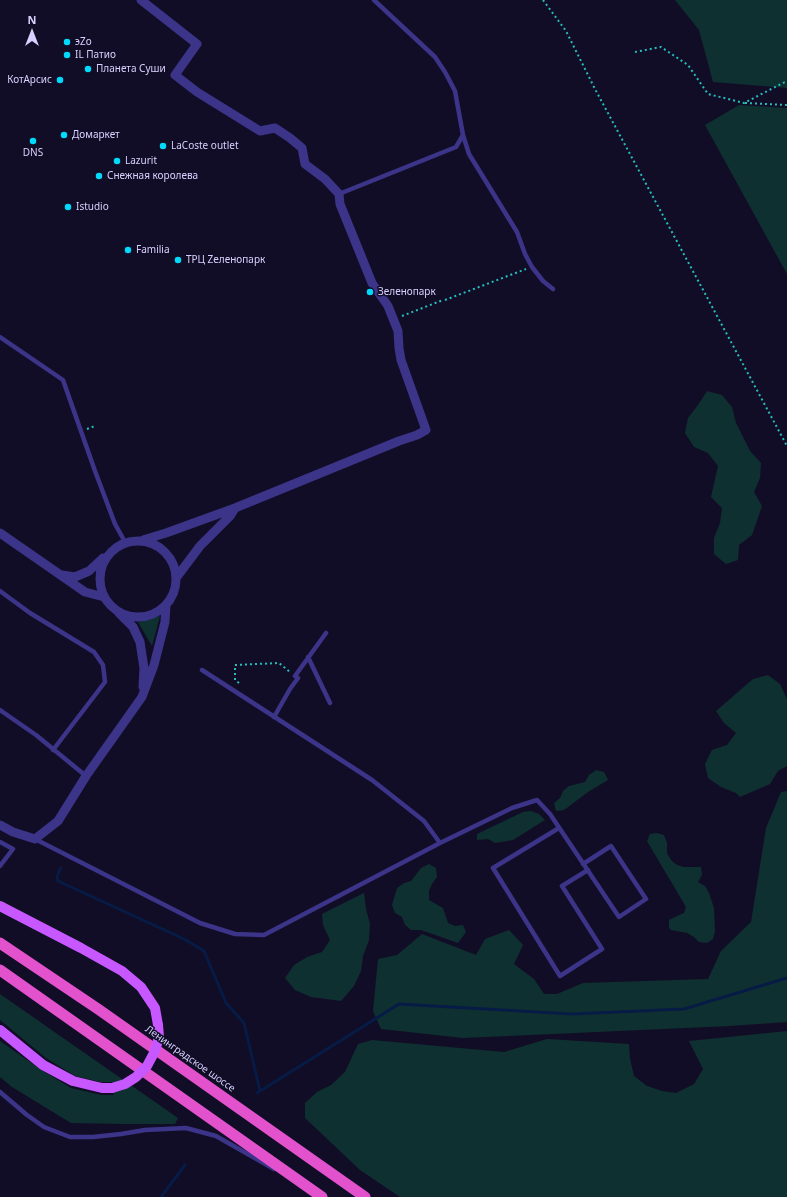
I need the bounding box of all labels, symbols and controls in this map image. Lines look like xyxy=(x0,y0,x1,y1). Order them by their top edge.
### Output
north arrow xyxy=(12,12,52,52)
text: N xyxy=(28,12,36,27)
place label: эZо xyxy=(75,36,92,48)
marker: эZо xyxy=(62,37,72,47)
place label: IL Патио xyxy=(75,49,116,61)
marker: IL Патио xyxy=(62,50,72,60)
place label: Планета Суши xyxy=(96,63,166,75)
marker: Планета Суши xyxy=(83,64,93,74)
place label: КотАрсис xyxy=(7,74,52,86)
marker: КотАрсис xyxy=(55,75,65,85)
place label: Домаркет xyxy=(72,129,120,141)
marker: Домаркет xyxy=(59,130,69,140)
marker: DNS xyxy=(28,136,38,146)
place label: LaCoste outlet xyxy=(171,140,239,152)
marker: LaCoste outlet xyxy=(158,141,168,151)
place label: DNS xyxy=(23,147,43,159)
place label: Lazurit xyxy=(125,155,157,167)
marker: Lazurit xyxy=(112,156,122,166)
place label: Снежная королева xyxy=(107,170,198,182)
marker: Снежная королева xyxy=(94,171,104,181)
place label: Istudio xyxy=(76,201,109,213)
marker: Istudio xyxy=(63,202,73,212)
place label: Familia xyxy=(136,244,169,256)
marker: Familia xyxy=(123,245,133,255)
place label: ТРЦ Zеленопарк xyxy=(186,254,265,266)
marker: ТРЦ Zеленопарк xyxy=(173,255,183,265)
place label: Зеленопарк xyxy=(378,286,436,298)
marker: Зеленопарк xyxy=(365,287,375,297)
street label: Ленинградское шоссе xyxy=(143,1023,237,1095)

